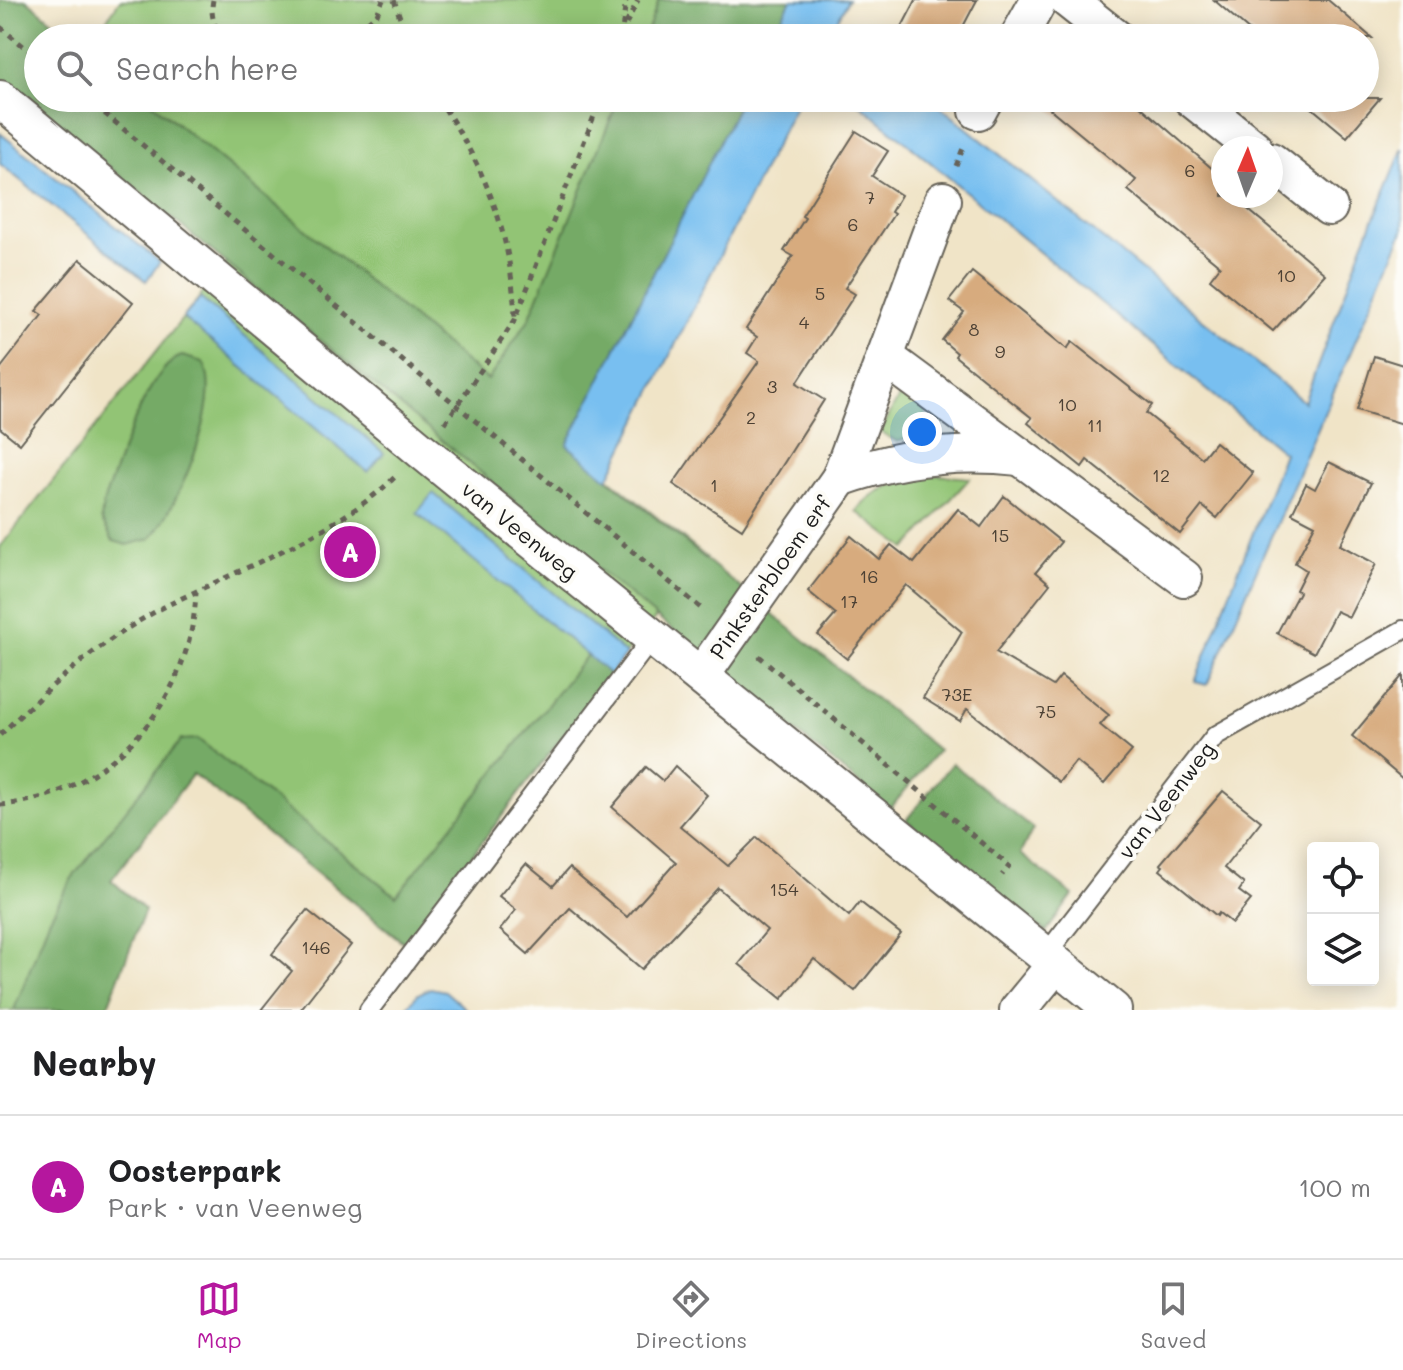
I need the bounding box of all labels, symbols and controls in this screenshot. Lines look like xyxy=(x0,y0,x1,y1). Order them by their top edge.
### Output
search box xyxy=(24,24,1379,112)
icon: search xyxy=(52,46,96,90)
text: Search here xyxy=(116,48,299,88)
north arrow xyxy=(1211,136,1283,208)
house number: 6 xyxy=(1185,158,1195,182)
house number: 7 xyxy=(865,185,875,209)
house number: 6 xyxy=(848,212,858,236)
house number: 10 xyxy=(1276,263,1296,287)
house number: 5 xyxy=(815,281,825,305)
house number: 4 xyxy=(799,310,810,334)
house number: 8 xyxy=(969,317,980,341)
house number: 9 xyxy=(995,339,1006,363)
house number: 3 xyxy=(767,374,777,398)
house number: 10 xyxy=(1057,392,1077,416)
house number: 2 xyxy=(746,405,756,429)
your location xyxy=(902,412,942,452)
house number: 11 xyxy=(1087,413,1103,437)
house number: 12 xyxy=(1152,463,1170,487)
house number: 1 xyxy=(710,473,718,497)
street label: van Veenweg xyxy=(456,474,584,586)
street label: Pinksterbloem erf xyxy=(703,489,838,664)
pin: A xyxy=(324,522,376,582)
house number: 15 xyxy=(991,523,1009,547)
house number: 16 xyxy=(860,564,878,588)
house number: 17 xyxy=(840,589,858,613)
house number: 73E xyxy=(942,682,972,706)
house number: 75 xyxy=(1036,699,1056,723)
street label: van Veenweg xyxy=(1111,735,1221,865)
map controls xyxy=(1307,842,1379,986)
button: locate xyxy=(1307,842,1379,914)
house number: 154 xyxy=(769,877,799,901)
button: layers xyxy=(1307,914,1379,986)
house number: 146 xyxy=(301,935,331,959)
text: Nearby xyxy=(32,1040,157,1085)
text: Oosterpark xyxy=(108,1150,282,1190)
text: A xyxy=(49,1170,67,1204)
text: 100 m xyxy=(1298,1170,1371,1204)
text: Park · van Veenweg xyxy=(108,1190,362,1224)
tab: Map xyxy=(197,1277,242,1354)
tab: Directions xyxy=(635,1277,747,1354)
tab: Saved xyxy=(1141,1277,1206,1354)

